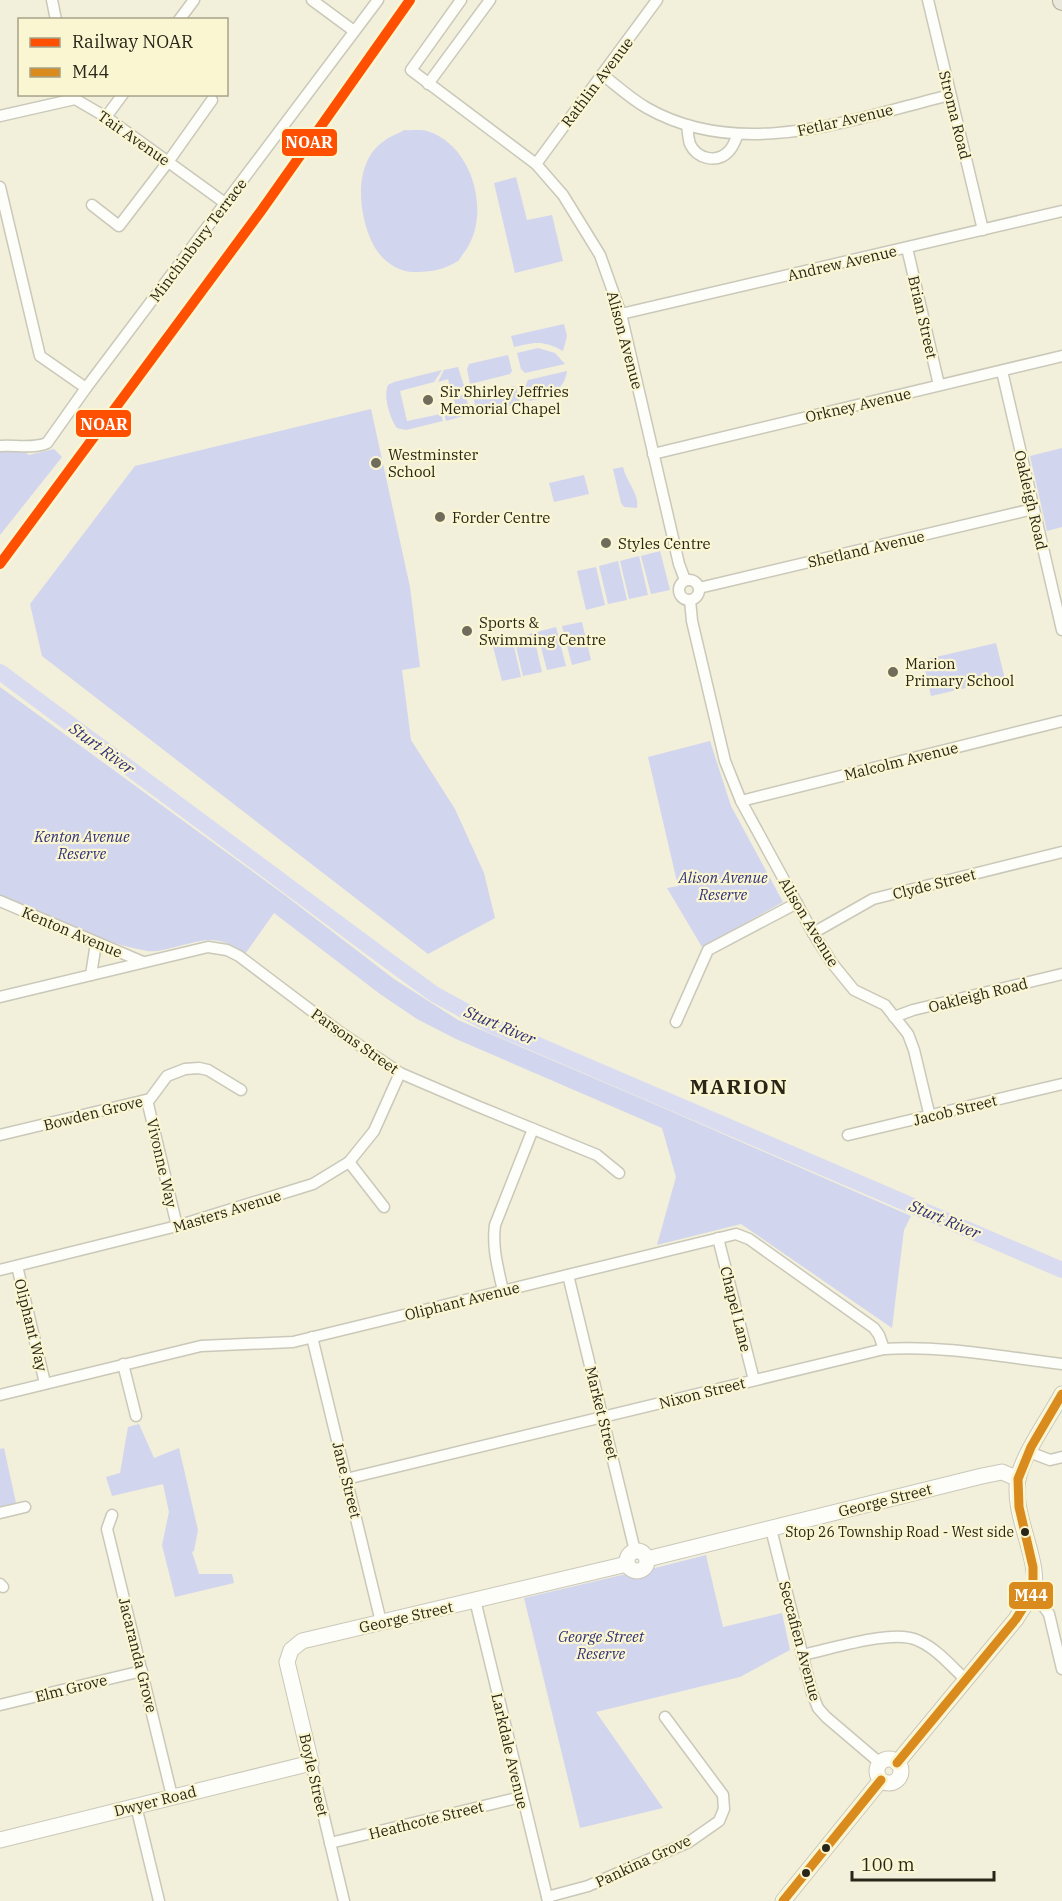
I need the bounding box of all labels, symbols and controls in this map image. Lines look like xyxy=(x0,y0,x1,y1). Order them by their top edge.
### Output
legend xyxy=(18,18,228,96)
text: Railway NOAR xyxy=(72,30,193,53)
street label: Rathlin Avenue xyxy=(557,33,637,131)
text: M44 xyxy=(72,60,109,83)
street label: Stroma Road xyxy=(935,69,975,161)
street label: Fetlar Avenue xyxy=(795,100,895,140)
street label: Tait Avenue xyxy=(94,106,174,170)
line badge: NOAR xyxy=(281,128,338,157)
text: NOAR xyxy=(285,132,333,152)
street label: Minchinbury Terrace xyxy=(145,174,251,306)
street label: Andrew Avenue xyxy=(786,241,898,285)
street label: Brian Street xyxy=(904,274,942,360)
street label: Alison Avenue xyxy=(603,289,647,391)
place label: Sir Shirley Jeffries Memorial Chapel xyxy=(440,382,569,418)
street label: Orkney Avenue xyxy=(803,384,913,426)
marker: Sir Shirley Jeffries Memorial Chapel xyxy=(421,393,435,407)
line badge: NOAR xyxy=(75,409,132,438)
text: NOAR xyxy=(80,414,128,434)
place label: Westminster School xyxy=(388,445,479,481)
street label: Oakleigh Road xyxy=(1010,448,1052,552)
marker: Westminster School xyxy=(369,456,383,470)
place label: Forder Centre xyxy=(452,508,550,527)
marker: Forder Centre xyxy=(433,510,447,524)
street label: Shetland Avenue xyxy=(806,526,926,572)
place label: Styles Centre xyxy=(618,534,711,553)
marker: Styles Centre xyxy=(599,536,613,550)
place label: Sports & Swimming Centre xyxy=(479,613,606,649)
marker: Sports & Swimming Centre xyxy=(460,624,474,638)
place label: Marion Primary School xyxy=(905,654,1014,690)
marker: Marion Primary School xyxy=(886,665,900,679)
water label: Sturt River xyxy=(65,717,139,779)
street label: Malcolm Avenue xyxy=(842,738,960,784)
park label: Kenton Avenue Reserve xyxy=(33,827,130,863)
street label: Clyde Street xyxy=(891,865,977,903)
park label: Alison Avenue Reserve xyxy=(677,868,768,904)
street label: Alison Avenue xyxy=(775,874,843,970)
street label: Kenton Avenue xyxy=(19,902,125,962)
street label: Oakleigh Road xyxy=(926,973,1030,1017)
water label: Sturt River xyxy=(460,1001,540,1049)
street label: Parsons Street xyxy=(308,1004,402,1078)
district label: MARION xyxy=(690,1072,788,1100)
street label: Jacob Street xyxy=(911,1090,999,1130)
street label: Bowden Grove xyxy=(41,1091,145,1135)
street label: Vivonne Way xyxy=(142,1116,182,1210)
street label: Masters Avenue xyxy=(171,1186,283,1236)
water label: Sturt River xyxy=(905,1195,985,1243)
street label: Chapel Lane xyxy=(716,1264,756,1354)
street label: Oliphant Way xyxy=(10,1277,52,1373)
street label: Oliphant Avenue xyxy=(403,1278,521,1324)
street label: Market Street xyxy=(581,1364,623,1462)
street label: Nixon Street xyxy=(657,1373,747,1413)
street label: Jane Street xyxy=(328,1440,366,1520)
street label: George Street xyxy=(836,1479,934,1521)
place label: Stop 26 Township Road - West side xyxy=(785,1523,1014,1541)
marker: Stop 26 Township Road - West side xyxy=(1019,1526,1031,1538)
street label: Seccafien Avenue xyxy=(775,1579,825,1703)
line badge: M44 xyxy=(1008,1581,1054,1610)
text: M44 xyxy=(1014,1585,1048,1605)
street label: Jacaranda Grove xyxy=(115,1596,161,1714)
street label: George Street xyxy=(357,1597,455,1637)
park label: George Street Reserve xyxy=(558,1627,645,1663)
street label: Elm Grove xyxy=(33,1670,109,1706)
street label: Larkdale Avenue xyxy=(487,1691,533,1811)
street label: Boyle Street xyxy=(295,1732,333,1818)
street label: Dwyer Road xyxy=(112,1782,198,1820)
street label: Heathcote Street xyxy=(367,1797,485,1843)
street label: Pankina Grove xyxy=(592,1831,694,1891)
unlabelled marker xyxy=(820,1842,832,1854)
scale bar xyxy=(852,1844,994,1882)
text: 100 m xyxy=(861,1853,915,1876)
unlabelled marker xyxy=(800,1867,812,1879)

